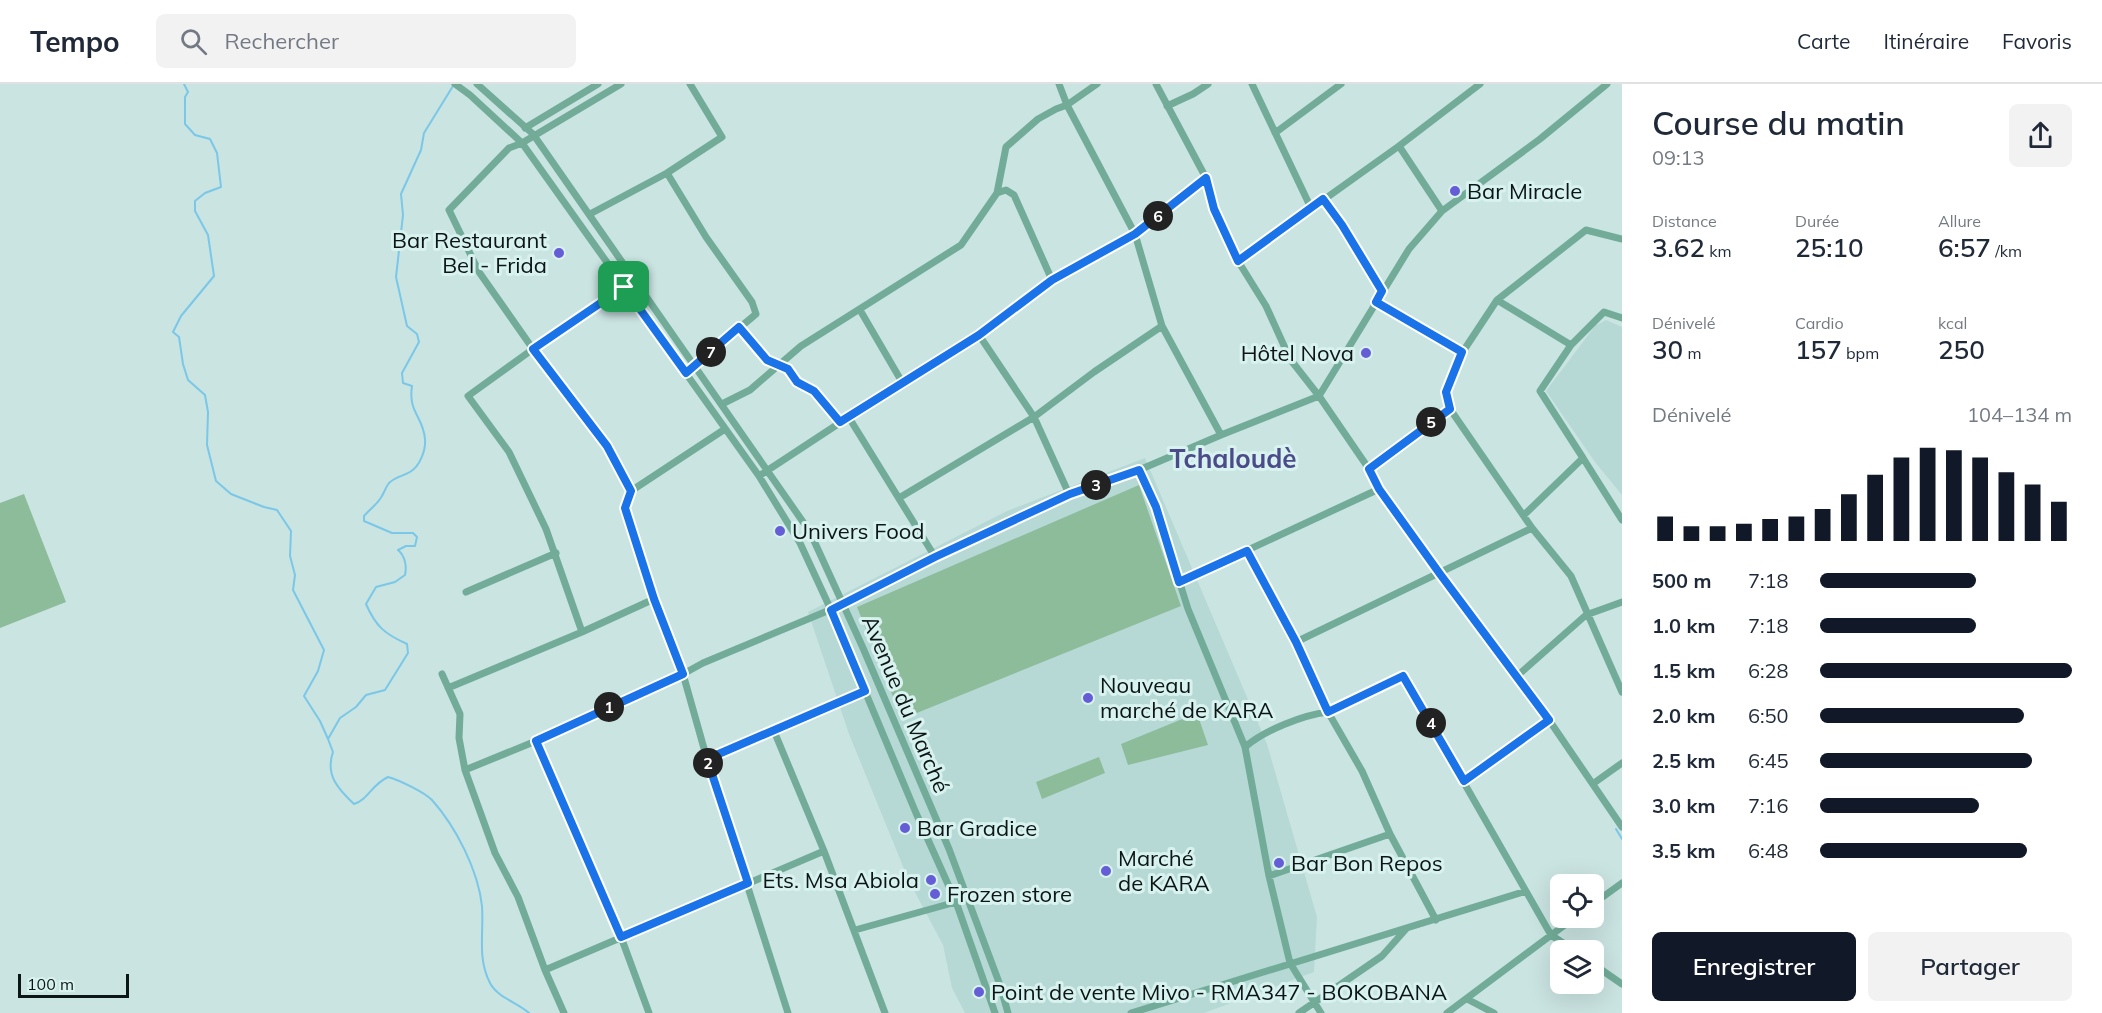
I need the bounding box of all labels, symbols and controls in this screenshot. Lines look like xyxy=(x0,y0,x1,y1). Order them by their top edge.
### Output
search box xyxy=(156,14,576,68)
text: Tempo xyxy=(30,24,120,59)
icon: search xyxy=(177,25,210,58)
text: Rechercher xyxy=(225,27,339,55)
text: Carte xyxy=(1797,28,1851,54)
text: Itinéraire xyxy=(1884,28,1969,54)
text: Favoris xyxy=(2002,28,2072,54)
text: Course du matin xyxy=(1652,102,1905,143)
button: share xyxy=(2009,104,2072,167)
text: 09:13 xyxy=(1652,145,1705,170)
place label: Bar Miracle xyxy=(1467,177,1582,205)
marker: Bar Miracle xyxy=(1448,184,1462,198)
pin: 6 xyxy=(1143,201,1173,231)
text: 6 xyxy=(1153,206,1163,226)
text: Distance xyxy=(1652,211,1717,231)
text: Durée xyxy=(1795,211,1839,231)
text: Allure xyxy=(1938,211,1981,231)
place label: Bar Restaurant Bel - Frida xyxy=(392,226,547,279)
text: 3.62 xyxy=(1652,231,1705,264)
text: 25:10 xyxy=(1795,231,1864,264)
text: 6:57 xyxy=(1938,231,1991,264)
text: km xyxy=(1705,241,1731,261)
text: /km xyxy=(1991,241,2022,261)
marker: Bar Restaurant Bel - Frida xyxy=(552,246,566,260)
pin xyxy=(598,261,649,312)
icon: arrive xyxy=(607,270,640,303)
text: Dénivelé xyxy=(1652,313,1715,333)
text: Cardio xyxy=(1795,313,1844,333)
text: kcal xyxy=(1938,313,1967,333)
text: 30 xyxy=(1652,333,1683,366)
text: 157 xyxy=(1795,333,1842,366)
text: 250 xyxy=(1938,333,1985,366)
pin: 7 xyxy=(696,337,726,367)
place label: Hôtel Nova xyxy=(1241,339,1354,367)
text: 7 xyxy=(706,342,716,362)
text: m xyxy=(1683,343,1701,363)
text: bpm xyxy=(1842,343,1879,363)
marker: Hôtel Nova xyxy=(1359,346,1373,360)
text: Dénivelé xyxy=(1652,402,1731,427)
text: 104–134 m xyxy=(1967,402,2072,427)
pin: 5 xyxy=(1416,407,1446,437)
text: 5 xyxy=(1426,412,1436,432)
district label: Tchaloudè xyxy=(1169,442,1297,475)
pin: 3 xyxy=(1081,470,1111,500)
text: 3 xyxy=(1091,475,1101,495)
place label: Univers Food xyxy=(792,517,924,545)
marker: Univers Food xyxy=(773,524,787,538)
text: 500 m xyxy=(1652,568,1711,593)
text: 7:18 xyxy=(1748,568,1789,593)
street label: Avenue du Marché xyxy=(856,611,956,797)
text: 1.0 km xyxy=(1652,613,1715,638)
text: 7:18 xyxy=(1748,613,1789,638)
text: 1.5 km xyxy=(1652,658,1715,683)
text: 6:28 xyxy=(1748,658,1789,683)
place label: Nouveau marché de KARA xyxy=(1100,671,1273,724)
marker: Nouveau marché de KARA xyxy=(1081,691,1095,705)
pin: 1 xyxy=(594,692,624,722)
text: 1 xyxy=(604,697,614,717)
text: 2.0 km xyxy=(1652,703,1715,728)
text: 6:50 xyxy=(1748,703,1789,728)
pin: 4 xyxy=(1416,708,1446,738)
text: 4 xyxy=(1426,713,1436,733)
pin: 2 xyxy=(693,748,723,778)
text: 2.5 km xyxy=(1652,748,1715,773)
text: 6:45 xyxy=(1748,748,1789,773)
text: 2 xyxy=(703,753,713,773)
text: 3.0 km xyxy=(1652,793,1715,818)
text: 7:16 xyxy=(1748,793,1789,818)
place label: Bar Gradice xyxy=(917,814,1037,842)
marker: Bar Gradice xyxy=(898,821,912,835)
text: 3.5 km xyxy=(1652,838,1715,863)
text: 6:48 xyxy=(1748,838,1789,863)
place label: Marché de KARA xyxy=(1118,844,1210,897)
place label: Bar Bon Repos xyxy=(1291,849,1443,877)
marker: Bar Bon Repos xyxy=(1272,856,1286,870)
marker: Marché de KARA xyxy=(1099,864,1113,878)
place label: Ets. Msa Abiola xyxy=(763,866,919,894)
marker: Ets. Msa Abiola xyxy=(924,873,938,887)
map controls xyxy=(1550,874,1604,994)
button: locate xyxy=(1550,874,1604,928)
place label: Frozen store xyxy=(947,880,1072,908)
marker: Frozen store xyxy=(928,887,942,901)
button: Enregistrer xyxy=(1652,932,1856,1001)
button: Partager xyxy=(1868,932,2072,1001)
button: layers xyxy=(1550,940,1604,994)
scale bar xyxy=(18,971,129,998)
text: 100 m xyxy=(27,974,74,994)
place label: Point de vente Mivo - RMA347 - BOKOBANA xyxy=(991,978,1447,1006)
marker: Point de vente Mivo - RMA347 - BOKOBANA xyxy=(972,985,986,999)

